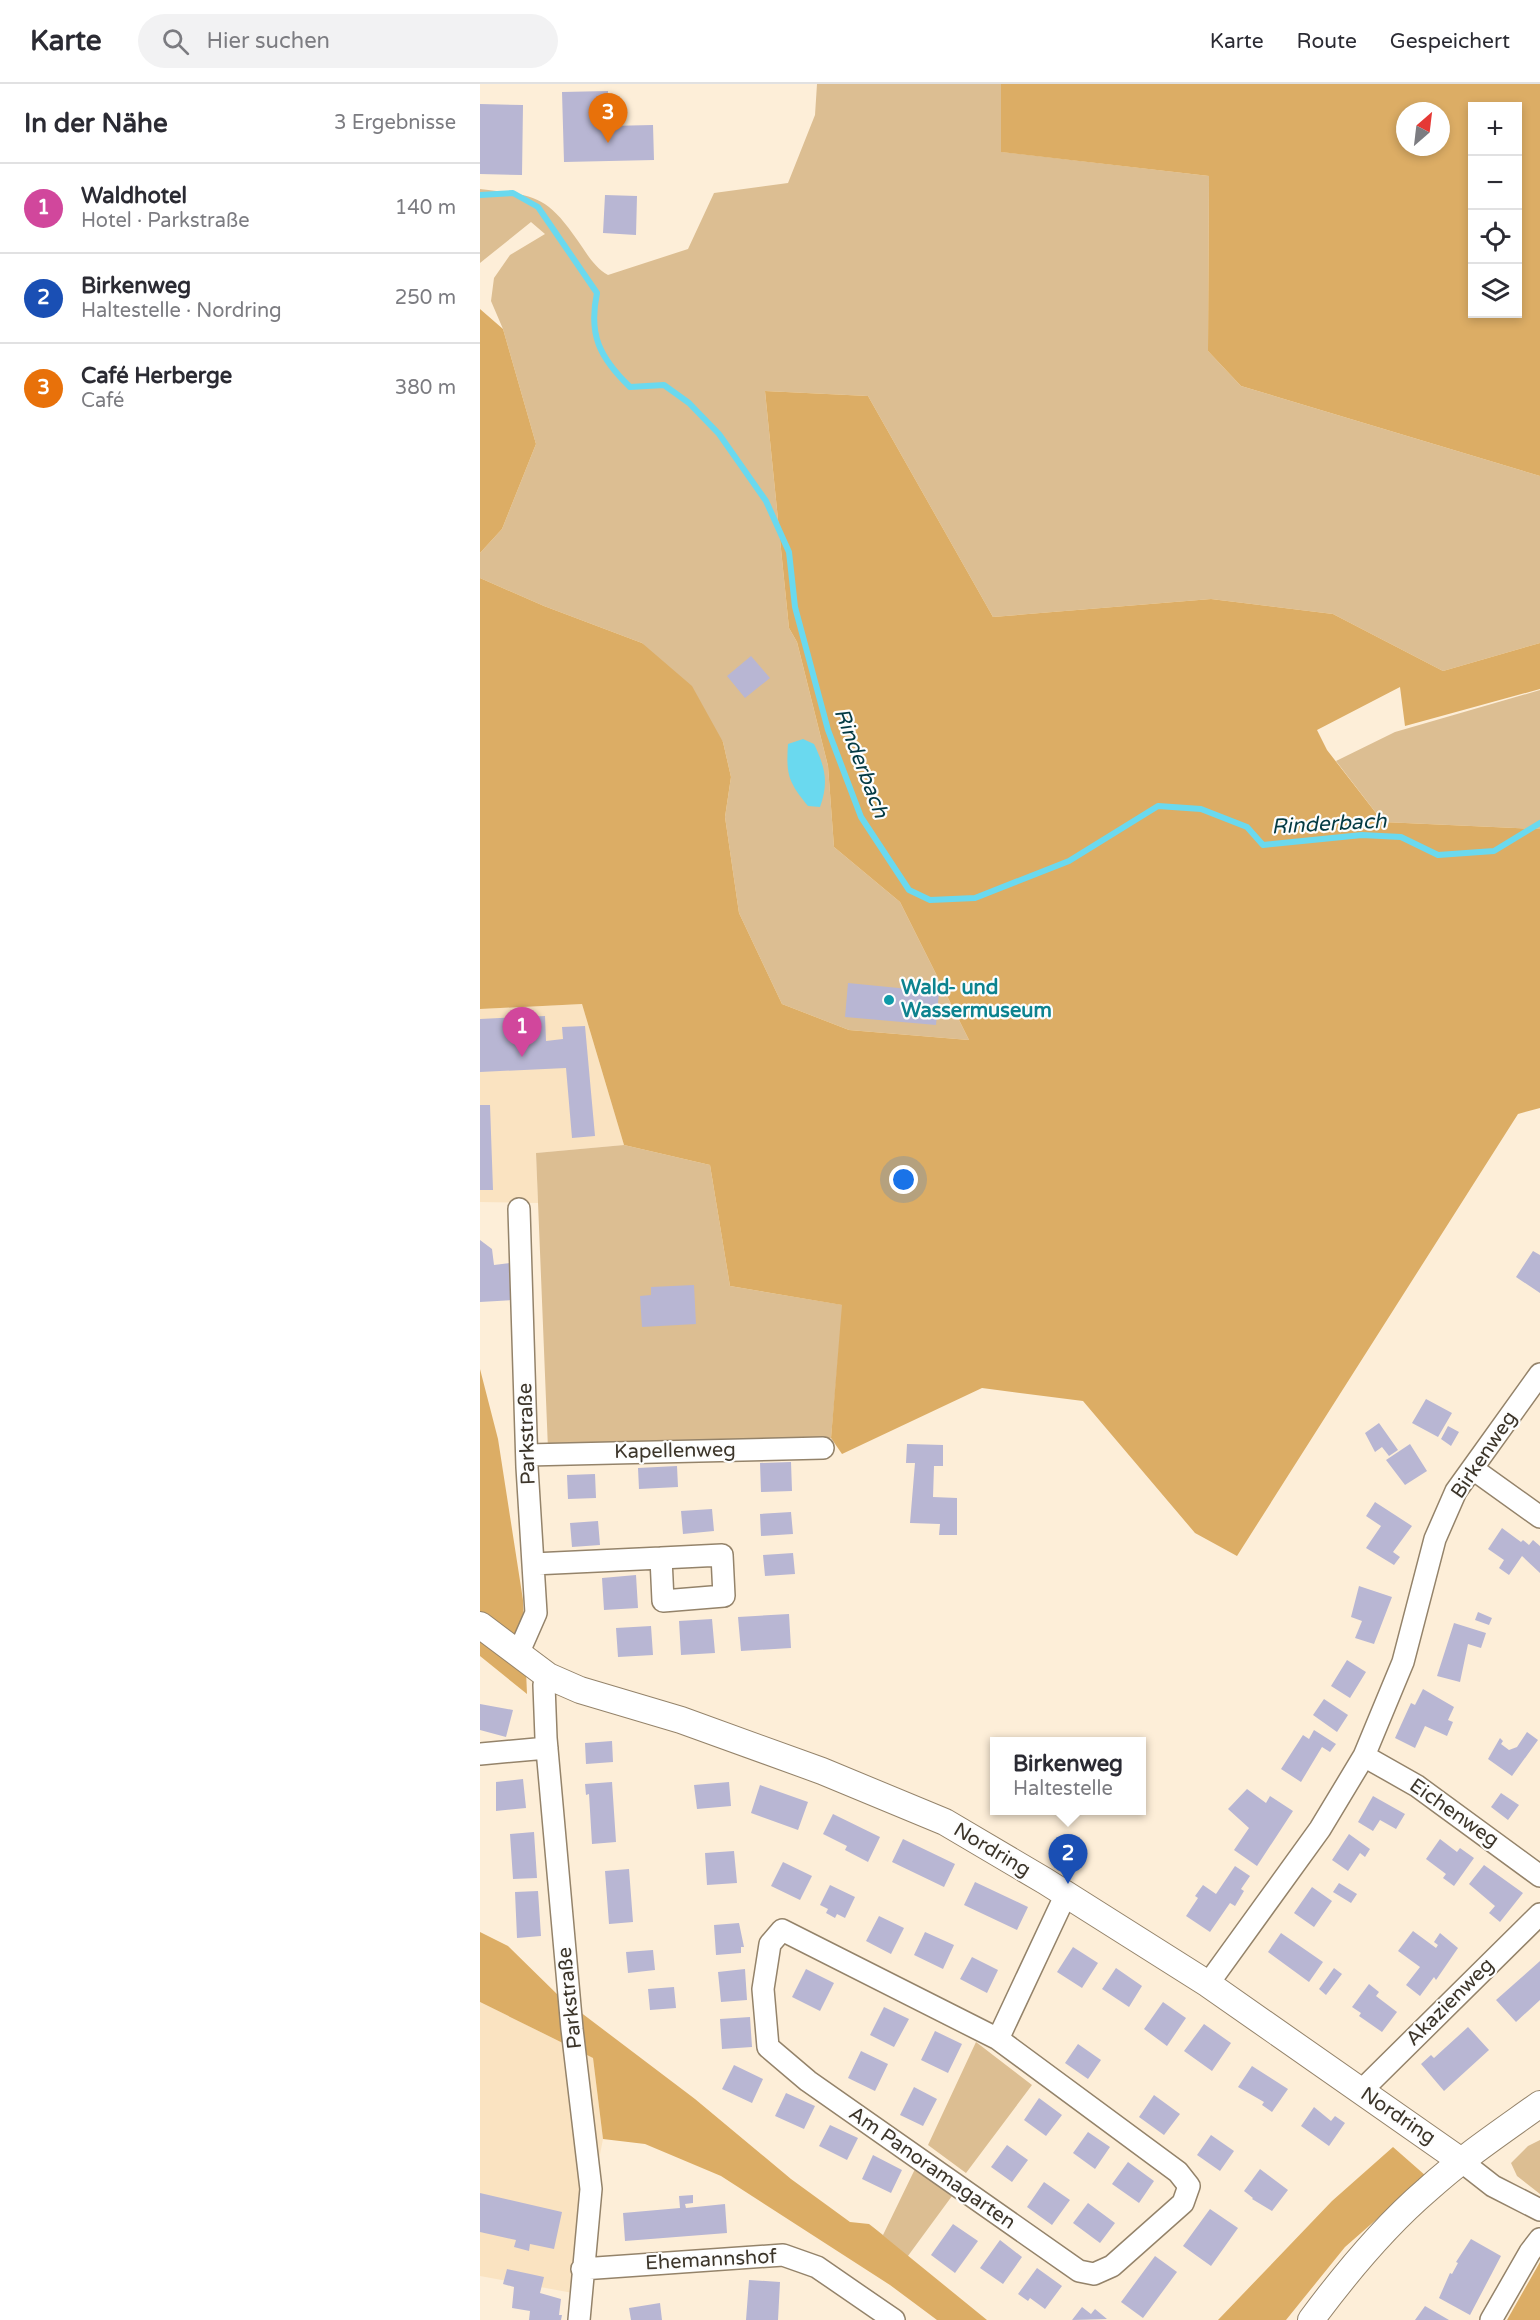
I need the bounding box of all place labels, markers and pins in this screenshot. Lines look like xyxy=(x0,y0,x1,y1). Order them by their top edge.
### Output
pin: 3 xyxy=(588,94,628,143)
place label: Wald- und Wassermuseum xyxy=(901,976,1052,1023)
marker: Wald- und Wassermuseum xyxy=(882,993,896,1007)
pin: 1 xyxy=(502,1008,542,1057)
pin: 2 xyxy=(1048,1834,1088,1884)

